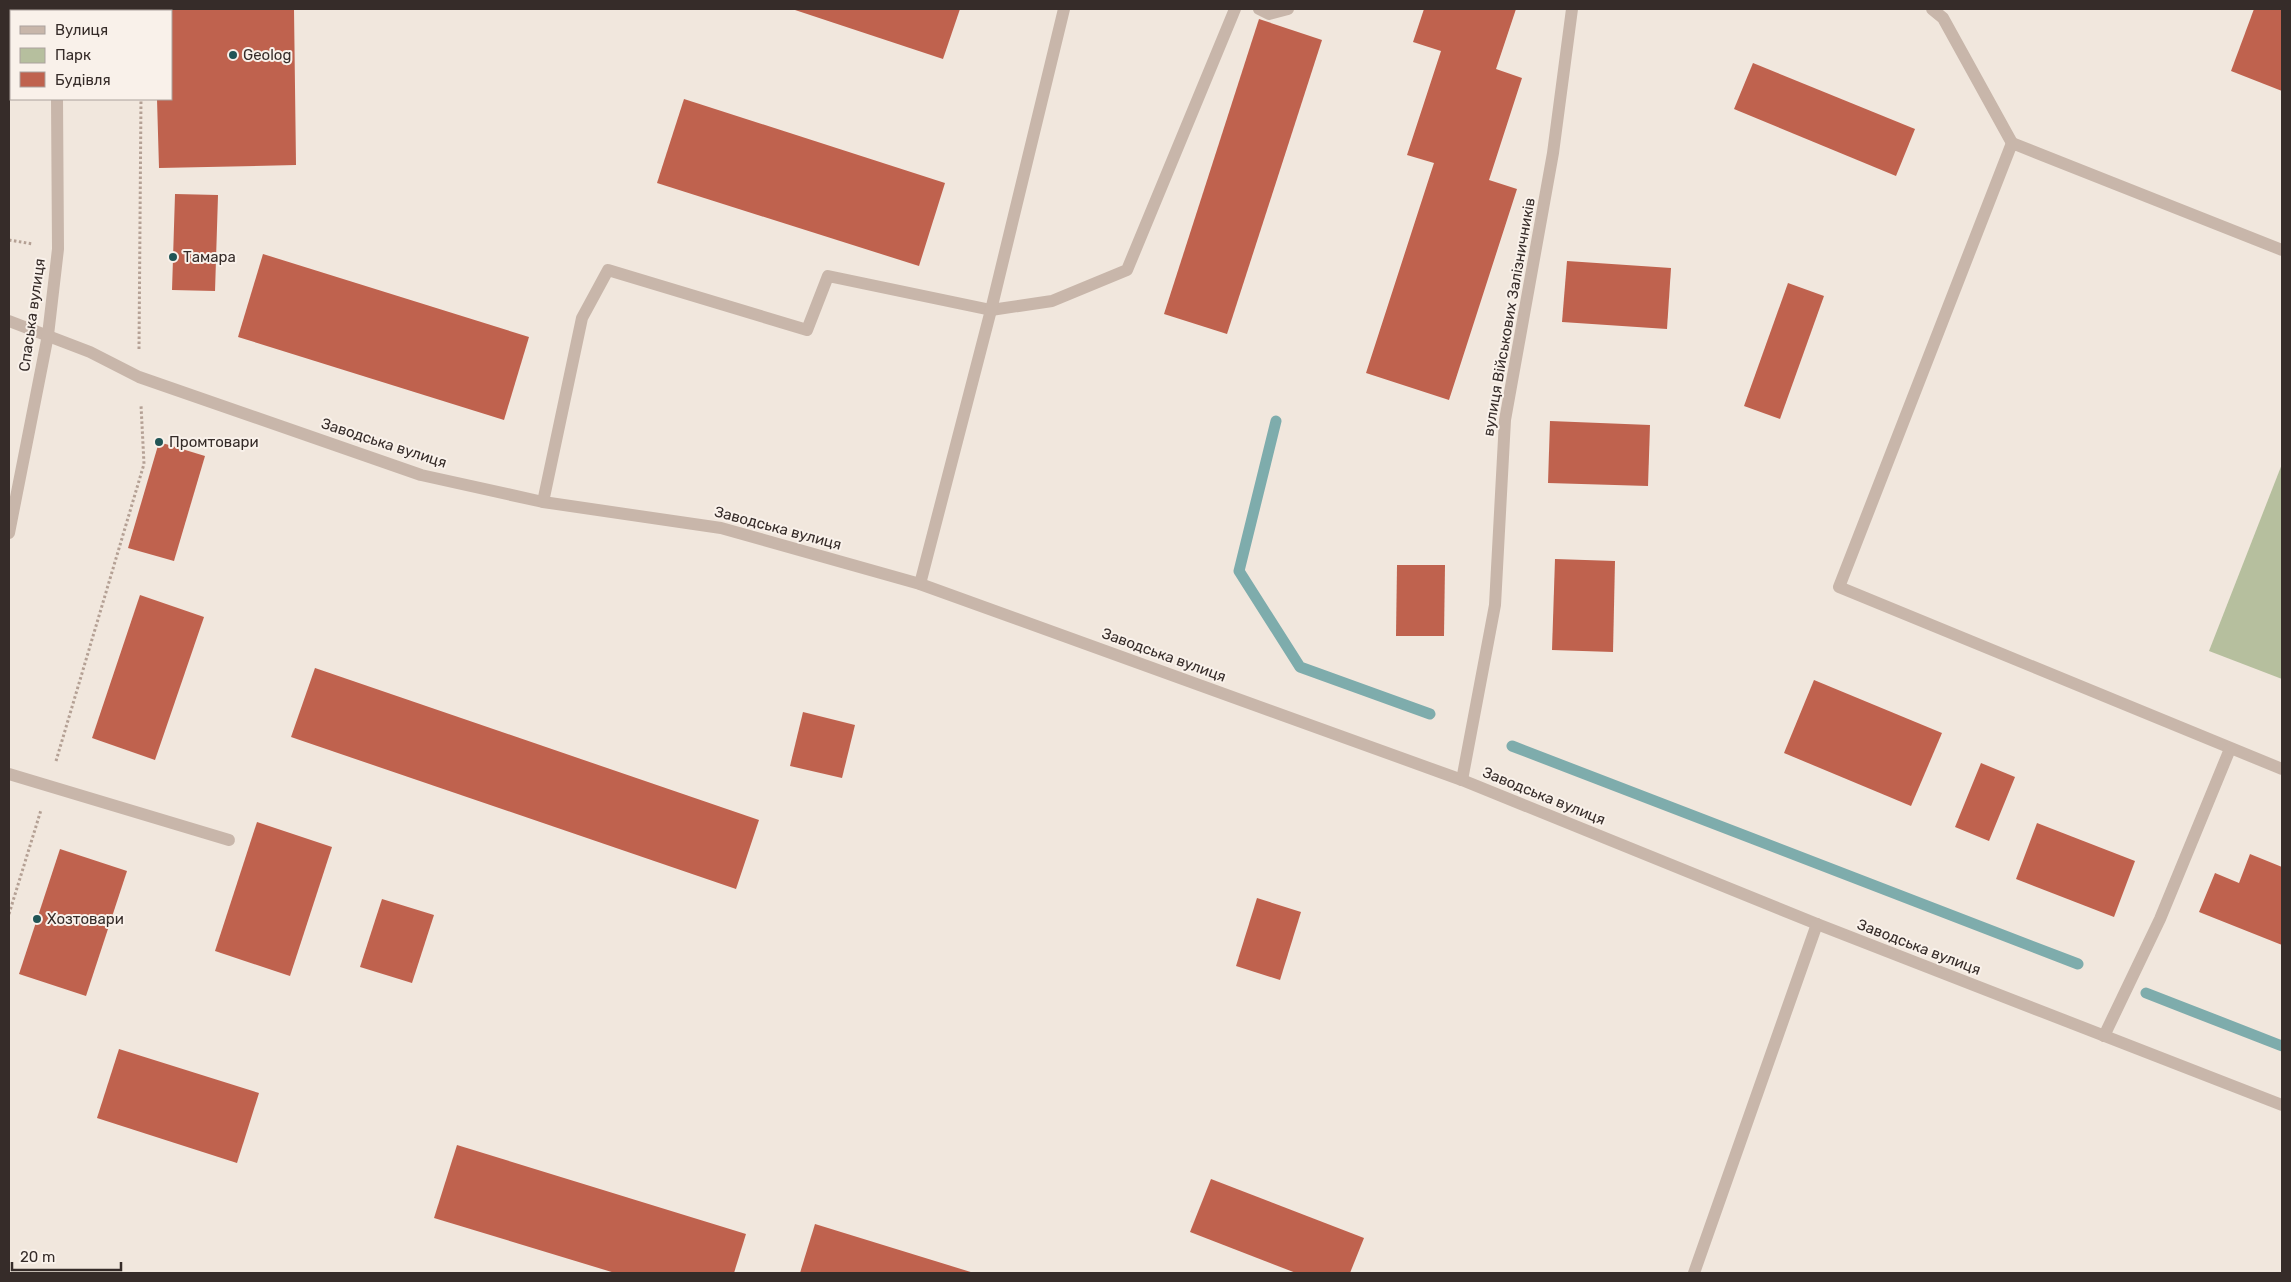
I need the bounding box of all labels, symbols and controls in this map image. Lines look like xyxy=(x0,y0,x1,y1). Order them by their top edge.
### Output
legend xyxy=(10,10,172,100)
text: Вулиця xyxy=(55,21,108,39)
text: Парк xyxy=(55,46,91,64)
place label: Geolog xyxy=(243,46,291,64)
marker: Geolog xyxy=(227,49,239,61)
text: Будівля xyxy=(55,71,111,89)
street label: вулиця Військових Залізничників xyxy=(1479,196,1539,438)
place label: Тамара xyxy=(183,248,236,266)
marker: Тамара xyxy=(167,251,179,263)
street label: Спаська вулиця xyxy=(15,257,49,373)
street label: Заводська вулиця xyxy=(319,414,449,472)
place label: Промтовари xyxy=(169,433,259,451)
marker: Промтовари xyxy=(153,436,165,448)
street label: Заводська вулиця xyxy=(712,502,844,554)
street label: Заводська вулиця xyxy=(1099,624,1229,686)
street label: Заводська вулиця xyxy=(1480,763,1608,829)
place label: Хозтовари xyxy=(47,910,124,928)
marker: Хозтовари xyxy=(31,913,43,925)
street label: Заводська вулиця xyxy=(1855,915,1983,979)
scale bar xyxy=(12,1240,121,1272)
text: 20 m xyxy=(20,1248,55,1266)

